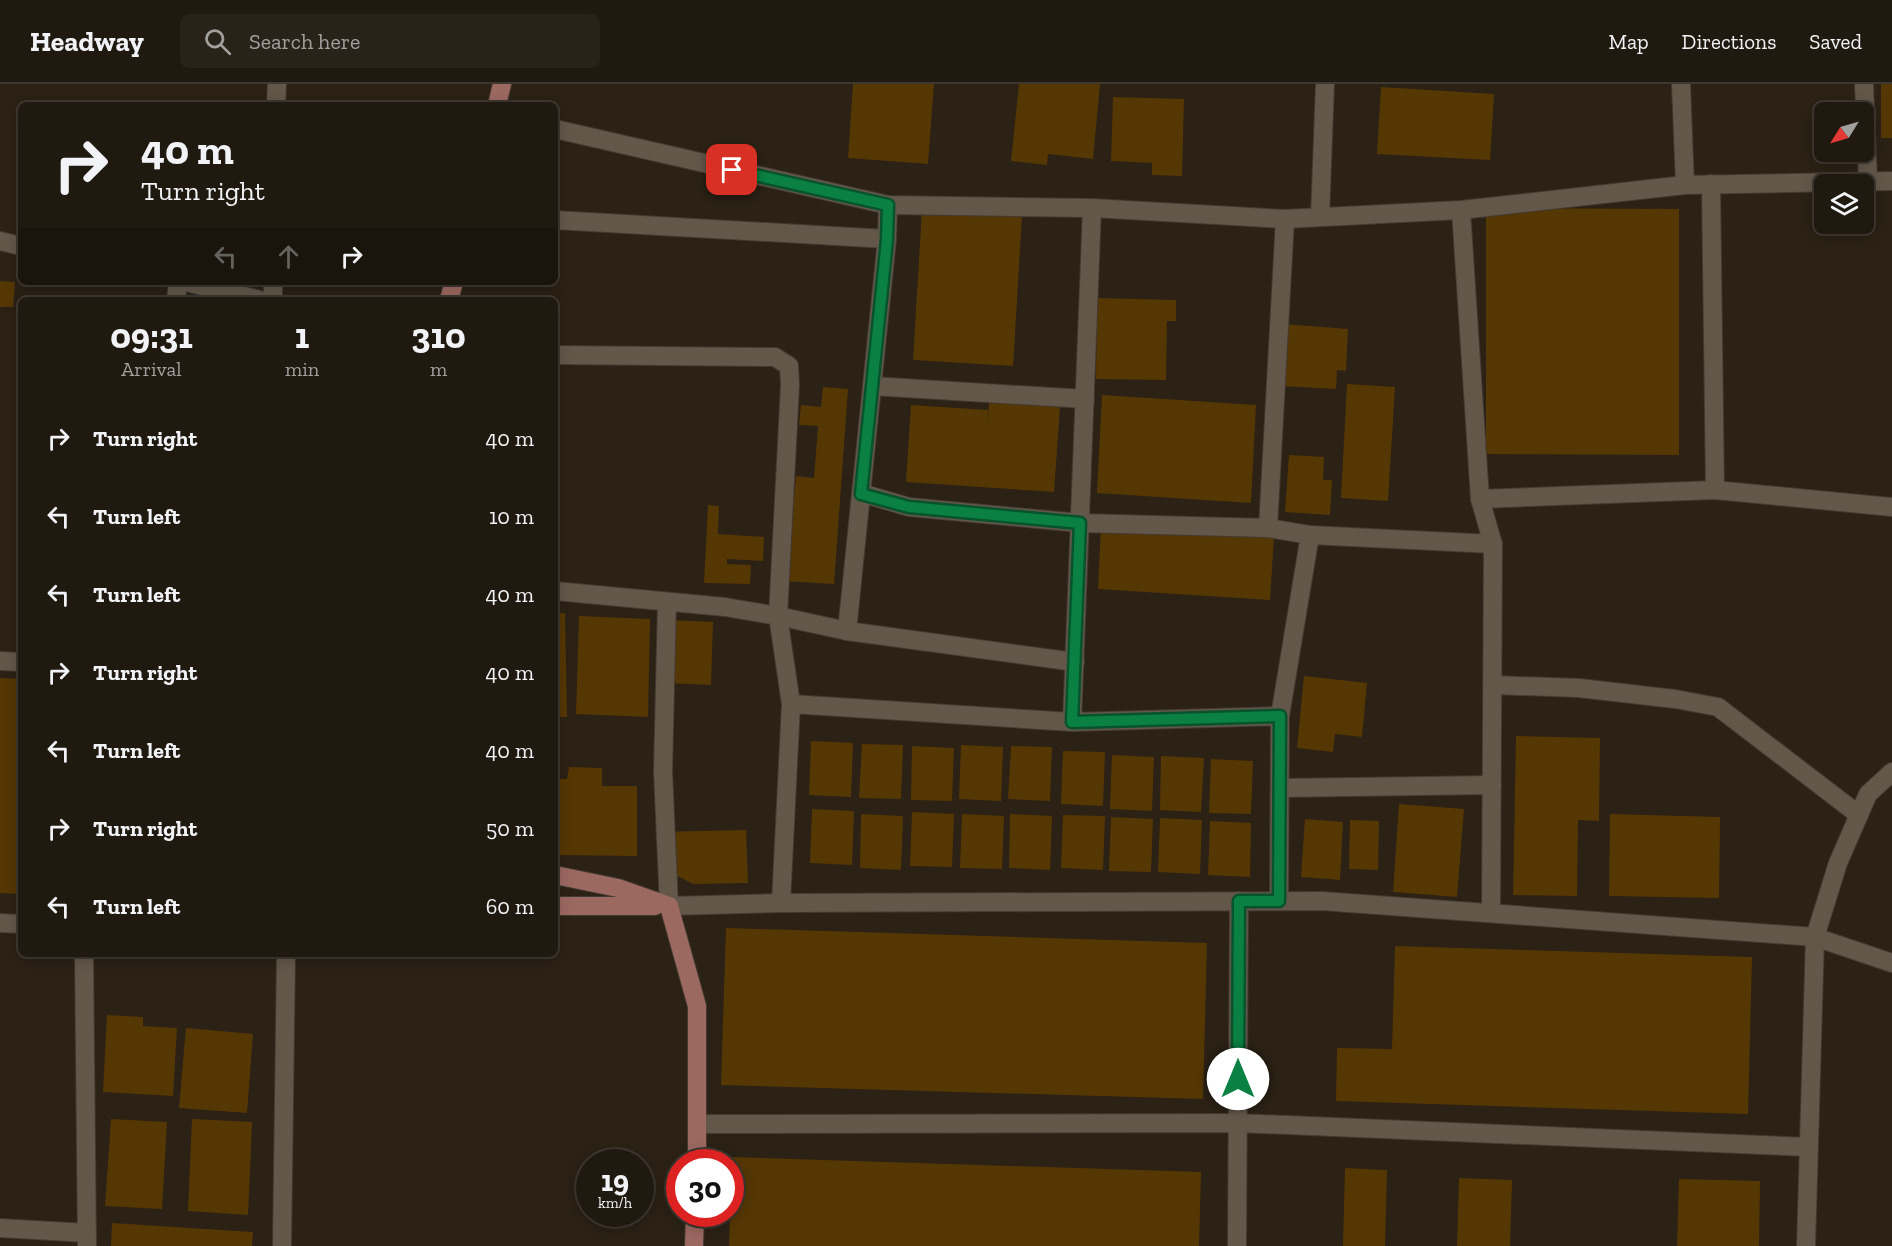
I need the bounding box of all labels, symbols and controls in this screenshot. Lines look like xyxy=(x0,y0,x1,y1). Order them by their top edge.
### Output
search box xyxy=(180,14,600,68)
text: Headway xyxy=(30,25,144,58)
icon: search xyxy=(201,25,234,58)
text: Search here xyxy=(249,28,360,55)
text: Map xyxy=(1609,29,1649,54)
text: Directions xyxy=(1682,29,1776,54)
text: Saved xyxy=(1809,29,1862,54)
north arrow xyxy=(1814,102,1874,162)
map controls xyxy=(1814,102,1874,234)
text: 40 m xyxy=(141,124,234,175)
icon: right xyxy=(42,126,120,204)
pin xyxy=(706,144,757,195)
icon: arrive xyxy=(715,153,748,186)
button: layers xyxy=(1814,174,1874,234)
text: Turn right xyxy=(141,175,265,207)
icon: left xyxy=(209,240,242,273)
icon: ahead xyxy=(272,240,305,273)
icon: right xyxy=(335,240,368,273)
text: 09:31 xyxy=(110,314,193,357)
text: 1 xyxy=(295,314,309,357)
text: 310 xyxy=(411,314,466,357)
text: Arrival xyxy=(121,357,182,381)
text: min xyxy=(285,357,319,381)
text: m xyxy=(430,357,447,381)
icon: right xyxy=(42,422,75,455)
text: Turn right xyxy=(93,425,197,452)
text: 40 m xyxy=(485,425,534,452)
icon: left xyxy=(42,500,75,533)
text: Turn left xyxy=(93,503,180,530)
text: 10 m xyxy=(489,503,534,530)
icon: left xyxy=(42,578,75,611)
text: Turn left xyxy=(93,581,180,608)
text: 40 m xyxy=(485,581,534,608)
icon: right xyxy=(42,656,75,689)
text: Turn right xyxy=(93,659,197,686)
text: 40 m xyxy=(485,659,534,686)
icon: left xyxy=(42,734,75,767)
text: Turn left xyxy=(93,737,180,764)
text: 40 m xyxy=(485,737,534,764)
icon: right xyxy=(42,812,75,845)
text: Turn right xyxy=(93,815,197,842)
text: 50 m xyxy=(486,815,534,842)
icon: left xyxy=(42,890,75,923)
text: Turn left xyxy=(93,893,180,920)
text: 60 m xyxy=(486,893,534,920)
position arrow xyxy=(1206,1047,1270,1111)
speed limit sign: 30 xyxy=(666,1149,744,1227)
text: 19 xyxy=(601,1163,629,1199)
text: km/h xyxy=(598,1194,632,1212)

